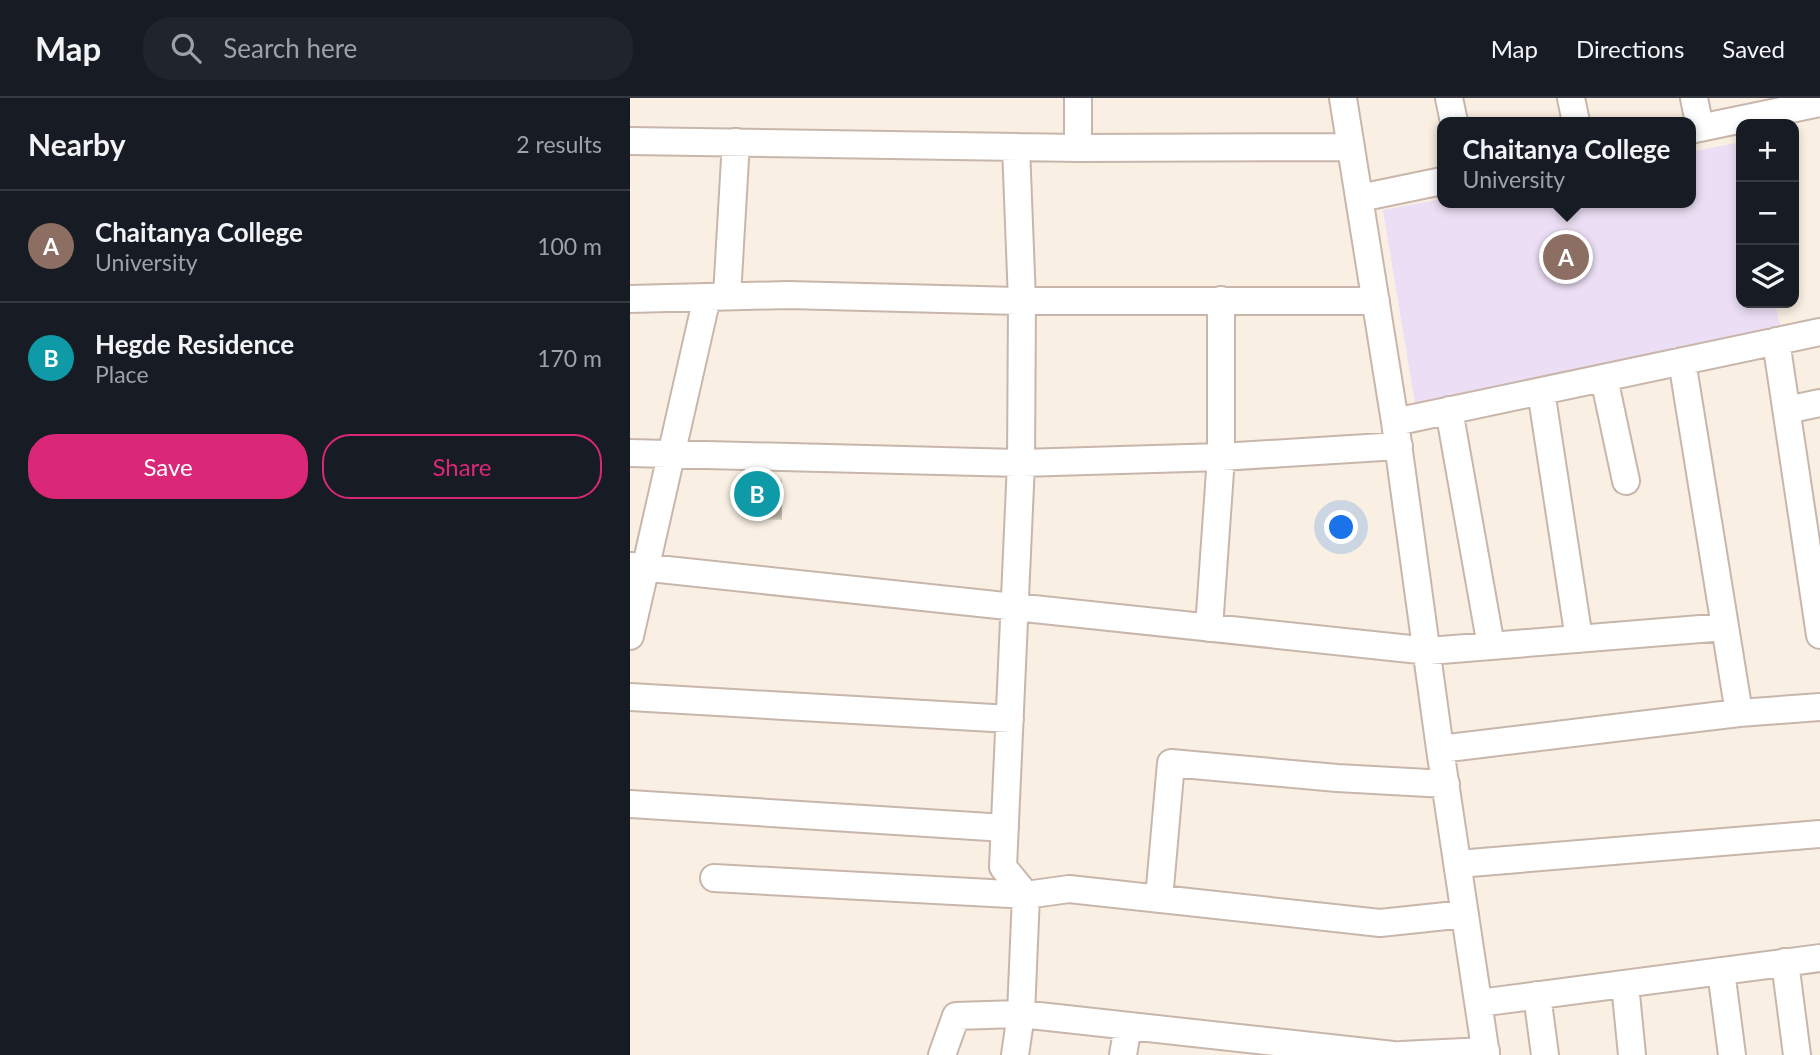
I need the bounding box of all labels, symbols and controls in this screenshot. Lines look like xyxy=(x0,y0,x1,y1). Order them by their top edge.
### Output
search box xyxy=(143,17,633,80)
text: Map xyxy=(35,28,101,68)
icon: search xyxy=(167,29,205,67)
text: Search here xyxy=(223,32,357,64)
text: Map xyxy=(1491,34,1538,63)
text: Directions xyxy=(1576,34,1684,63)
text: Saved xyxy=(1722,34,1785,63)
popup xyxy=(1437,117,1696,208)
map controls xyxy=(1736,119,1799,308)
button: + xyxy=(1736,119,1799,182)
text: Nearby xyxy=(28,126,126,162)
text: 2 results xyxy=(516,130,602,158)
text: Chaitanya College xyxy=(1463,133,1670,165)
text: University xyxy=(1463,165,1565,193)
button: − xyxy=(1736,182,1799,245)
text: Chaitanya College xyxy=(95,216,303,248)
pin: A xyxy=(1543,231,1589,283)
text: A xyxy=(43,232,59,260)
text: 100 m xyxy=(537,232,602,260)
button: layers xyxy=(1736,245,1799,308)
text: University xyxy=(95,248,198,276)
text: Hegde Residence xyxy=(95,328,294,360)
text: B xyxy=(43,344,59,372)
text: 170 m xyxy=(537,344,602,372)
text: Place xyxy=(95,360,149,388)
button: Save xyxy=(28,434,308,499)
button: Share xyxy=(322,434,602,499)
pin: B xyxy=(734,468,780,520)
your location xyxy=(1324,510,1358,544)

